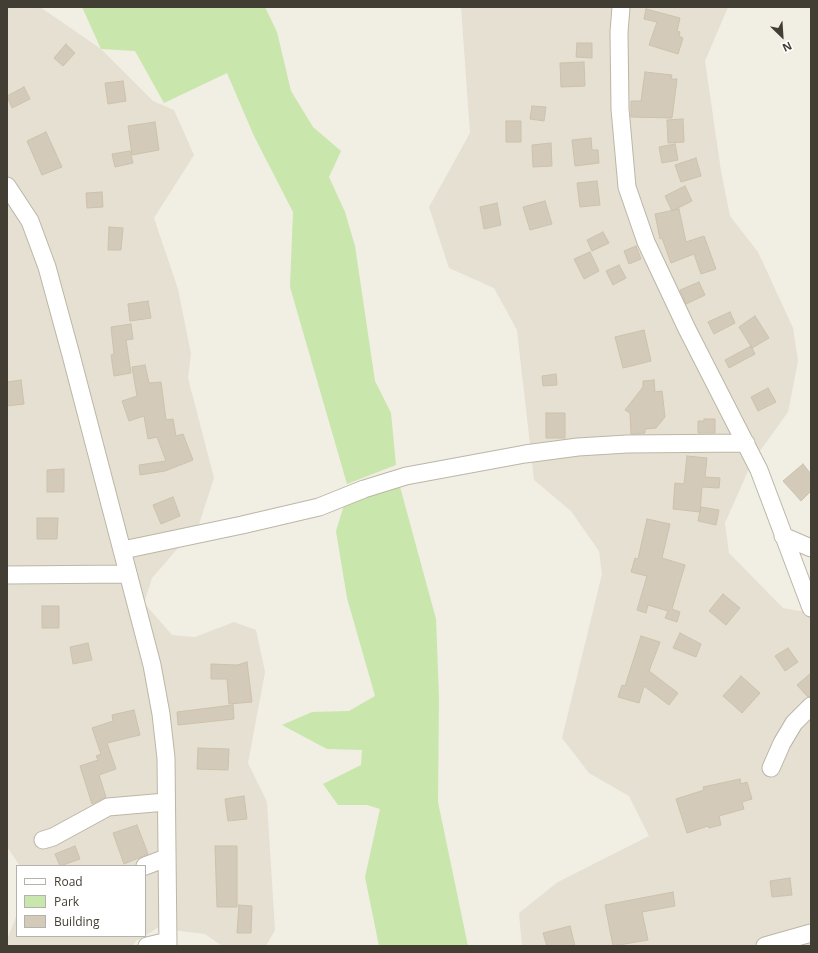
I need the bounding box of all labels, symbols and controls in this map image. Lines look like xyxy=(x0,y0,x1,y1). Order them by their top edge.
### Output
north arrow xyxy=(762,16,802,56)
text: N xyxy=(780,39,795,56)
legend xyxy=(16,865,146,937)
text: Road xyxy=(54,873,83,890)
text: Park xyxy=(54,893,79,910)
text: Building xyxy=(54,913,99,930)

